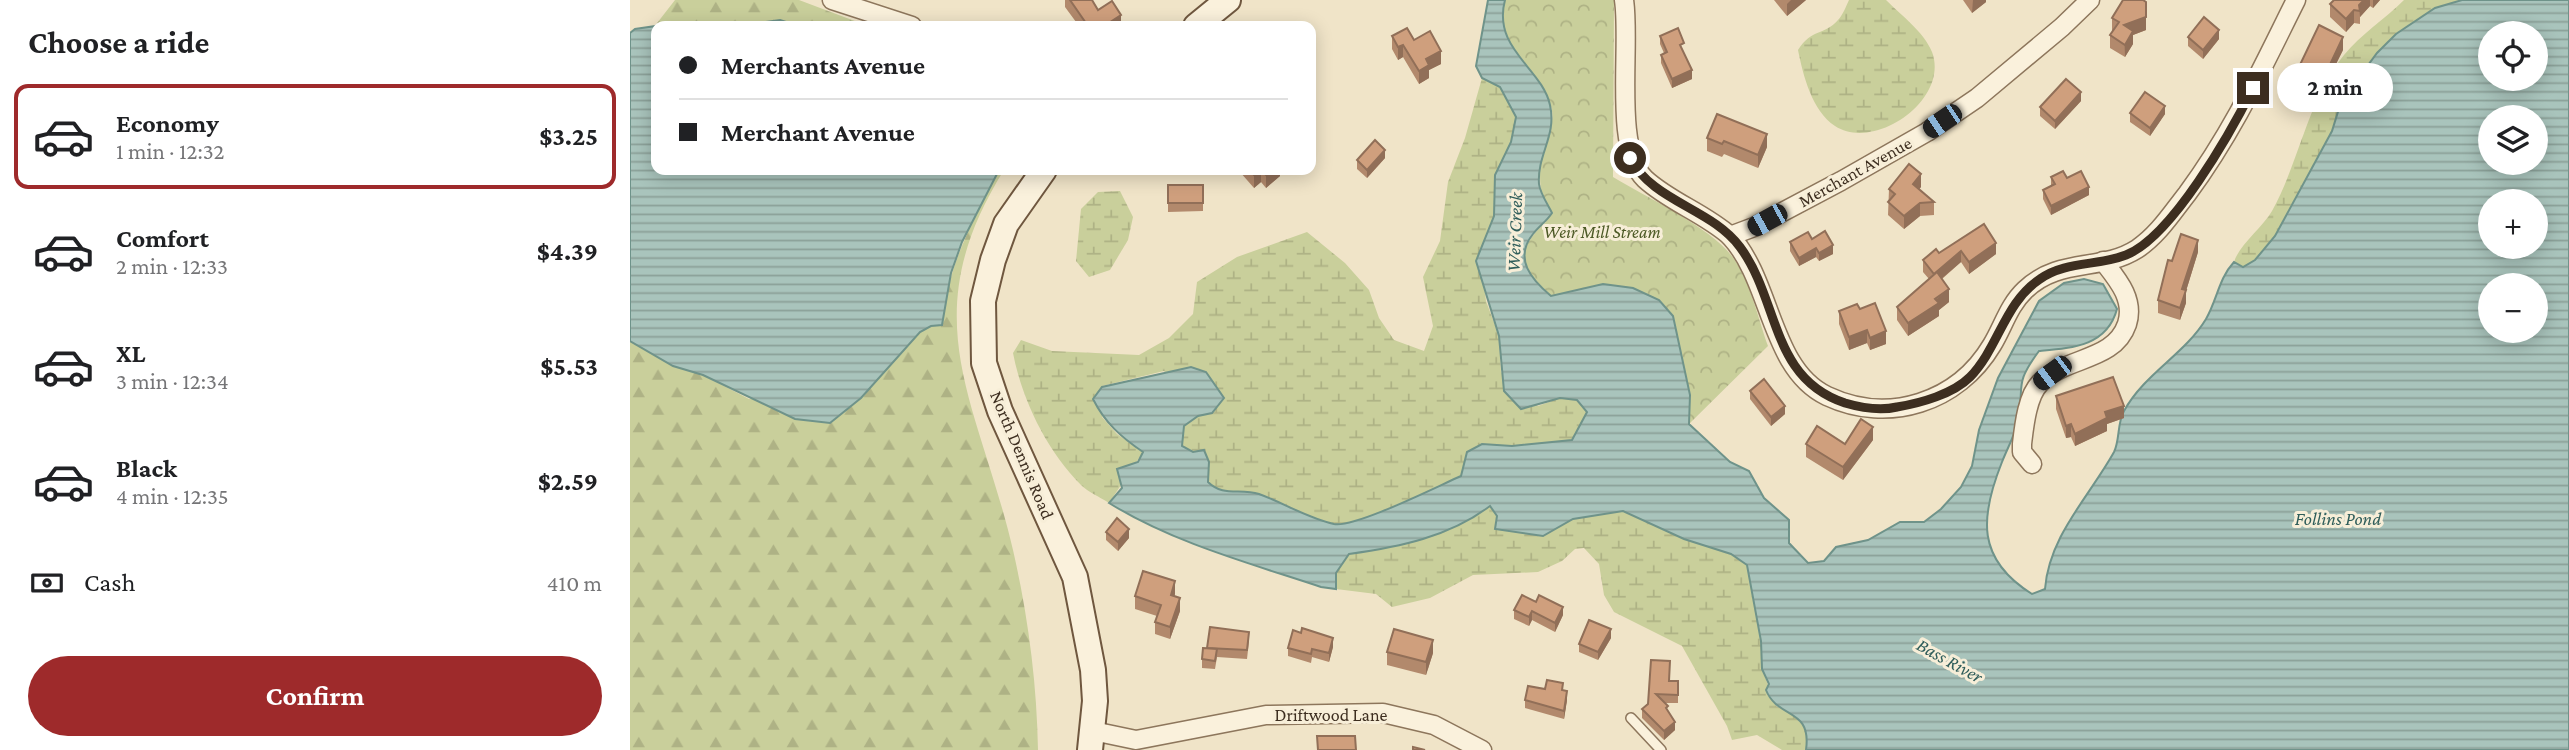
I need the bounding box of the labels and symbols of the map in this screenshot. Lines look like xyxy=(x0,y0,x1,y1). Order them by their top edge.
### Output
callout: 2 min xyxy=(2278,64,2393,112)
route end xyxy=(2237,72,2269,104)
car xyxy=(1919,101,1966,141)
street label: Merchant Avenue xyxy=(1795,133,1915,211)
route start xyxy=(1614,142,1646,174)
water label: Weir Creek xyxy=(1503,191,1526,272)
car xyxy=(1744,201,1791,239)
park label: Weir Mill Stream xyxy=(1543,222,1661,242)
car xyxy=(2029,352,2076,394)
street label: North Dennis Road xyxy=(986,388,1058,522)
water label: Follins Pond xyxy=(2295,508,2382,529)
water label: Bass River xyxy=(1913,634,1987,688)
street label: Driftwood Lane xyxy=(1275,705,1388,725)

